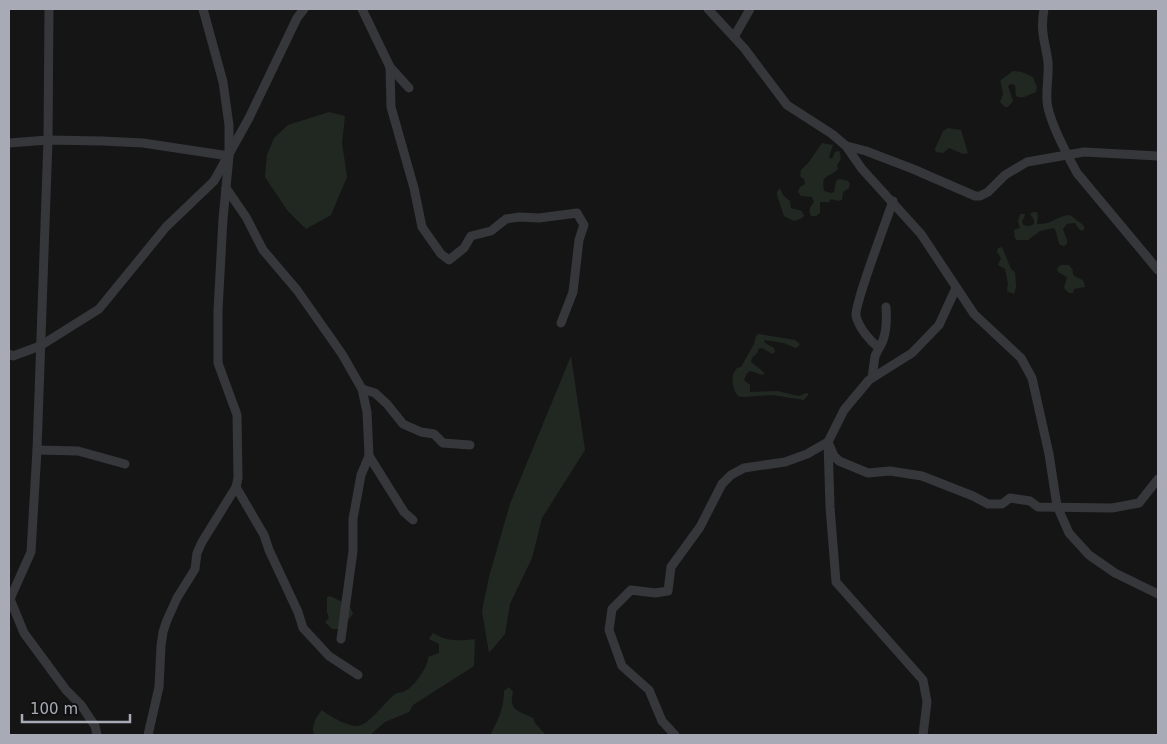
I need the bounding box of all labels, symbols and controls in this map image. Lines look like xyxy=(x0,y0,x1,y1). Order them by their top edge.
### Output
scale bar xyxy=(22,692,130,724)
text: 100 m xyxy=(30,700,78,718)

